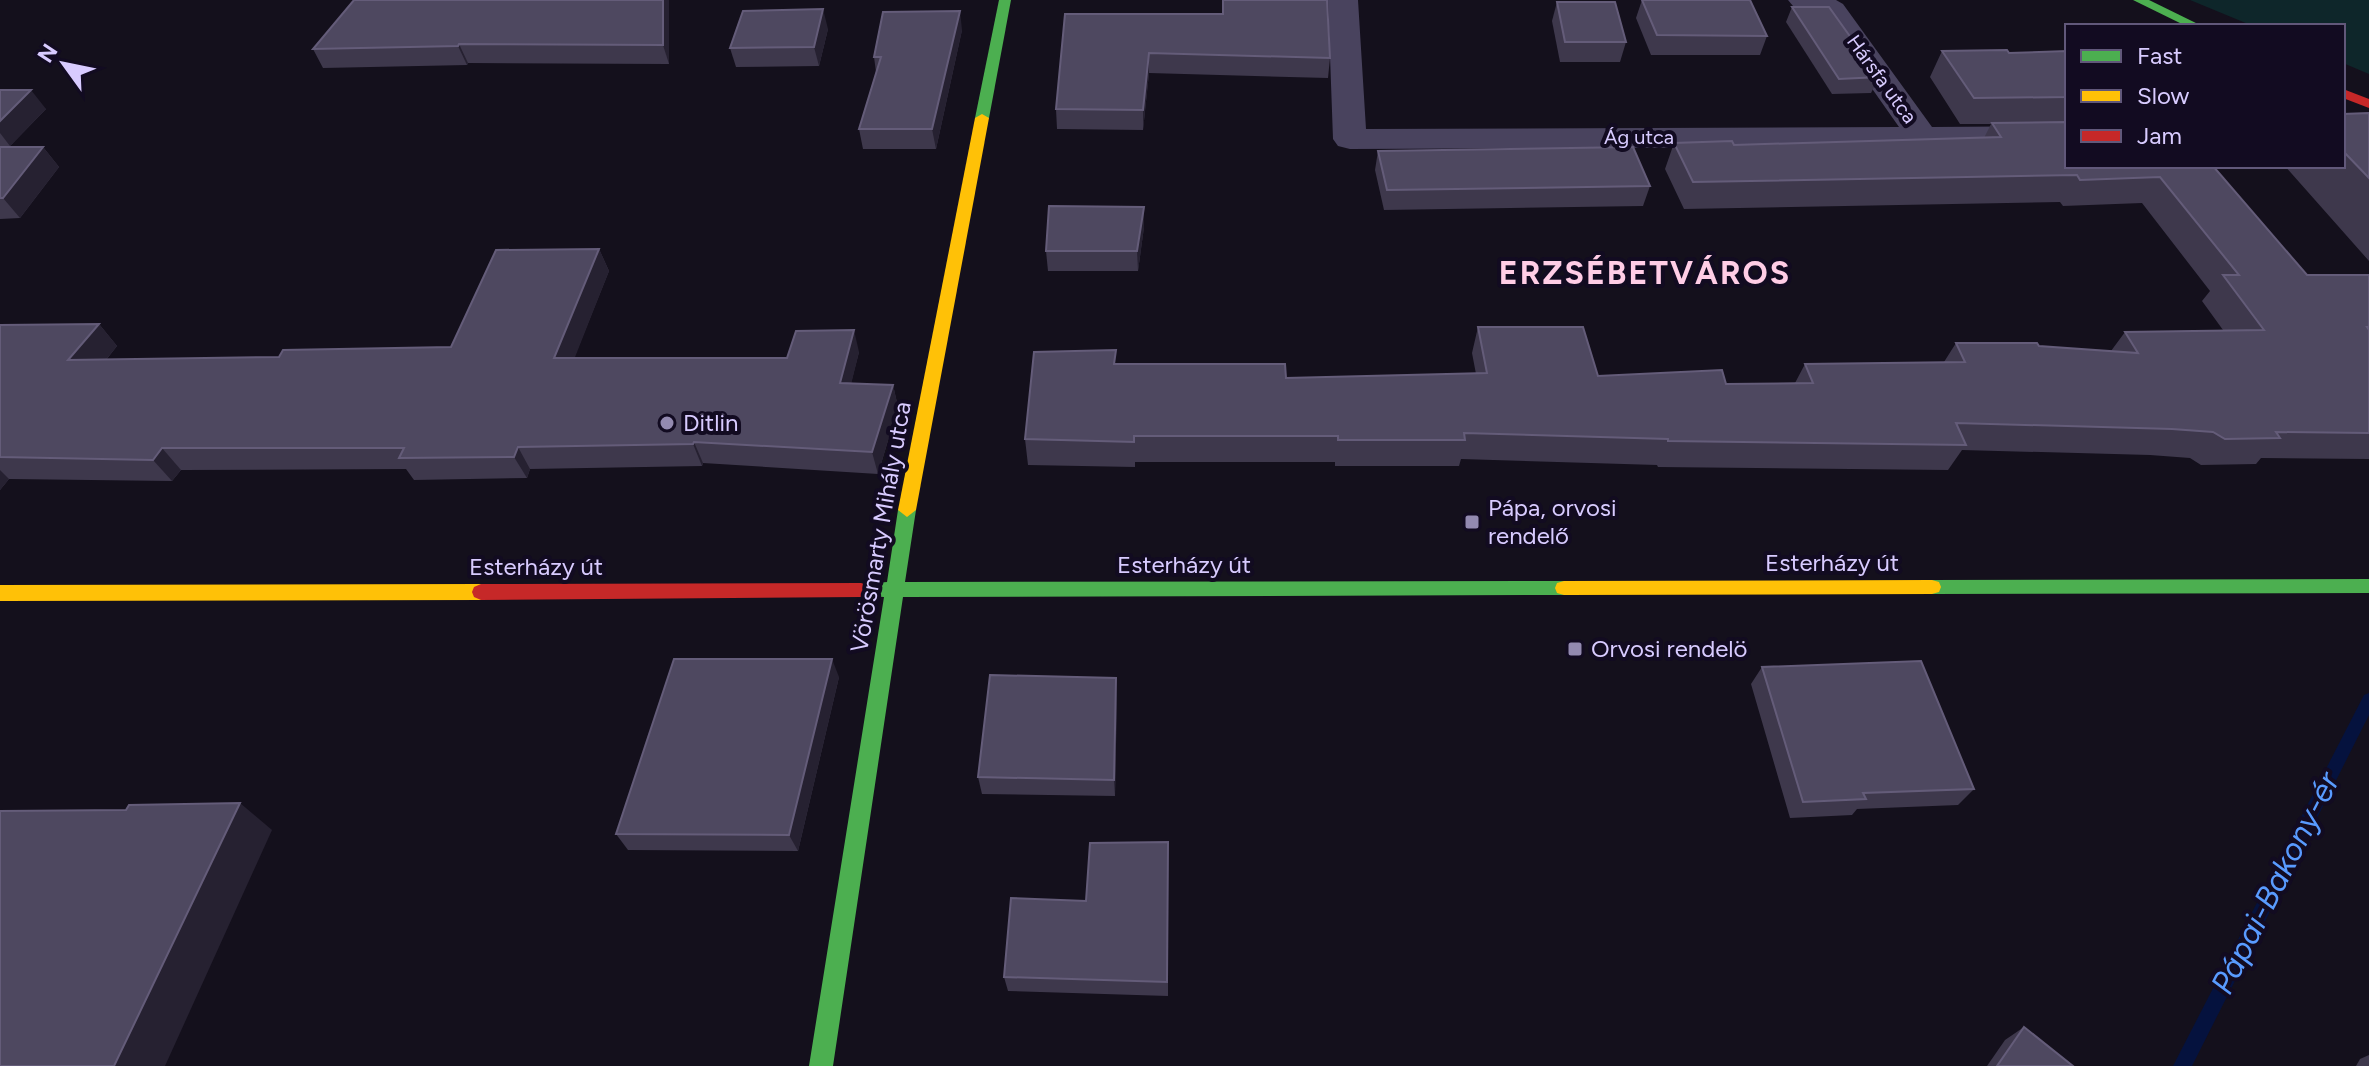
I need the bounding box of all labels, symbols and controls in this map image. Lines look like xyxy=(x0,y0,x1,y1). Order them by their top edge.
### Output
north arrow xyxy=(24,24,104,104)
legend xyxy=(2065,24,2345,168)
street label: Hársfa utca xyxy=(1842,30,1922,128)
text: N xyxy=(32,39,64,68)
text: Fast xyxy=(2137,41,2182,70)
text: Slow xyxy=(2137,81,2190,110)
text: Jam xyxy=(2137,121,2182,150)
street label: Ág utca xyxy=(1604,125,1674,149)
district label: ERZSÉBETVÁROS xyxy=(1499,254,1791,292)
street label: Vörösmarty Mihály utca xyxy=(844,399,917,655)
place label: Ditlin xyxy=(683,408,738,437)
marker: Ditlin xyxy=(658,414,676,432)
place label: Pápa, orvosi rendelő xyxy=(1488,493,1617,550)
marker: Pápa, orvosi rendelő xyxy=(1463,513,1481,531)
street label: Esterházy út xyxy=(1765,548,1899,577)
street label: Esterházy út xyxy=(1117,550,1251,579)
street label: Esterházy út xyxy=(469,552,603,581)
place label: Orvosi rendelö xyxy=(1591,634,1748,663)
marker: Orvosi rendelö xyxy=(1566,640,1584,658)
water label: Pápai-Bakony-ér xyxy=(2203,765,2348,1000)

